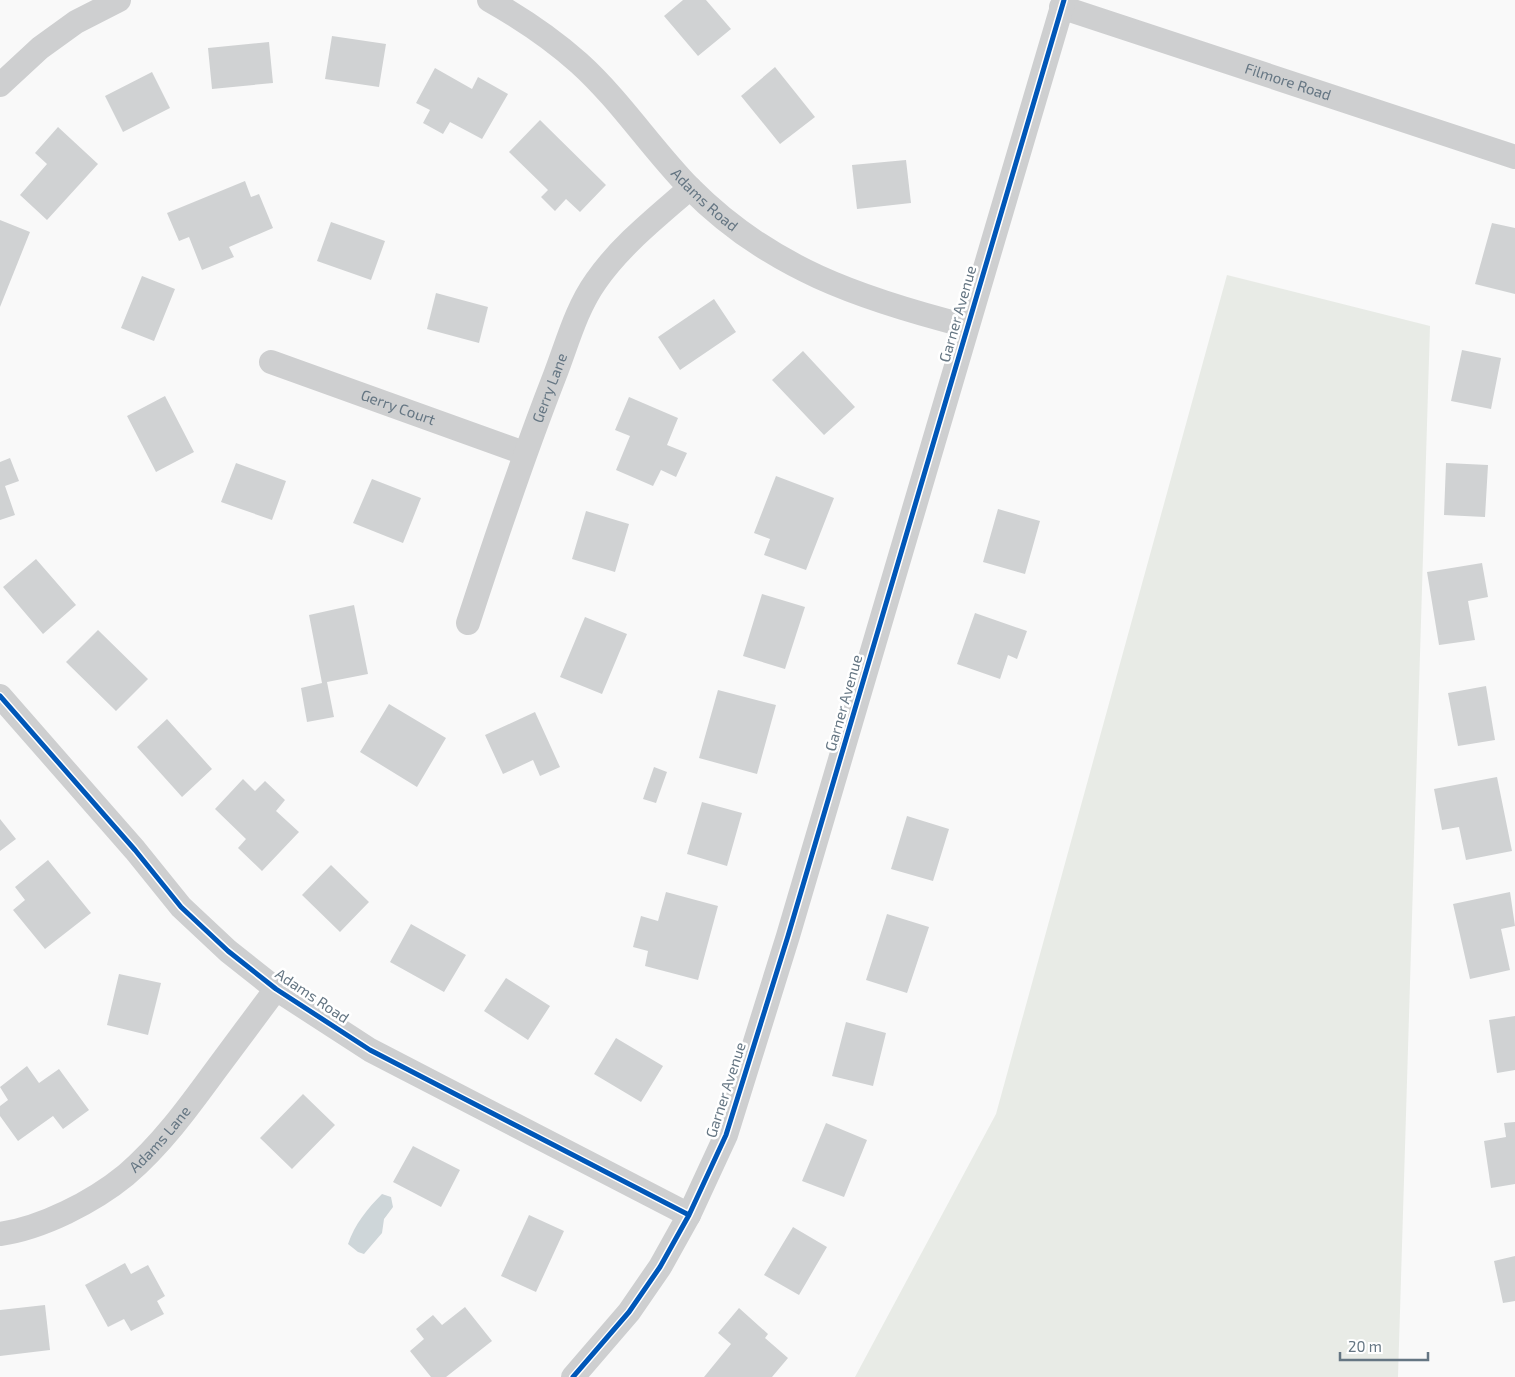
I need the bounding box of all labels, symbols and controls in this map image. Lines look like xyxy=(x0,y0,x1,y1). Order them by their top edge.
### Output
street label: Filmore Road xyxy=(1243,58,1334,104)
street label: Adams Road xyxy=(668,164,742,235)
street label: Garner Avenue xyxy=(935,263,979,364)
street label: Gerry Lane xyxy=(528,350,570,425)
street label: Gerry Court xyxy=(359,385,438,428)
street label: Garner Avenue xyxy=(821,652,865,753)
street label: Adams Road xyxy=(272,964,353,1026)
street label: Garner Avenue xyxy=(701,1040,749,1140)
street label: Adams Lane xyxy=(125,1102,194,1176)
scale bar xyxy=(1340,1330,1428,1362)
text: 20 m xyxy=(1348,1337,1382,1355)

